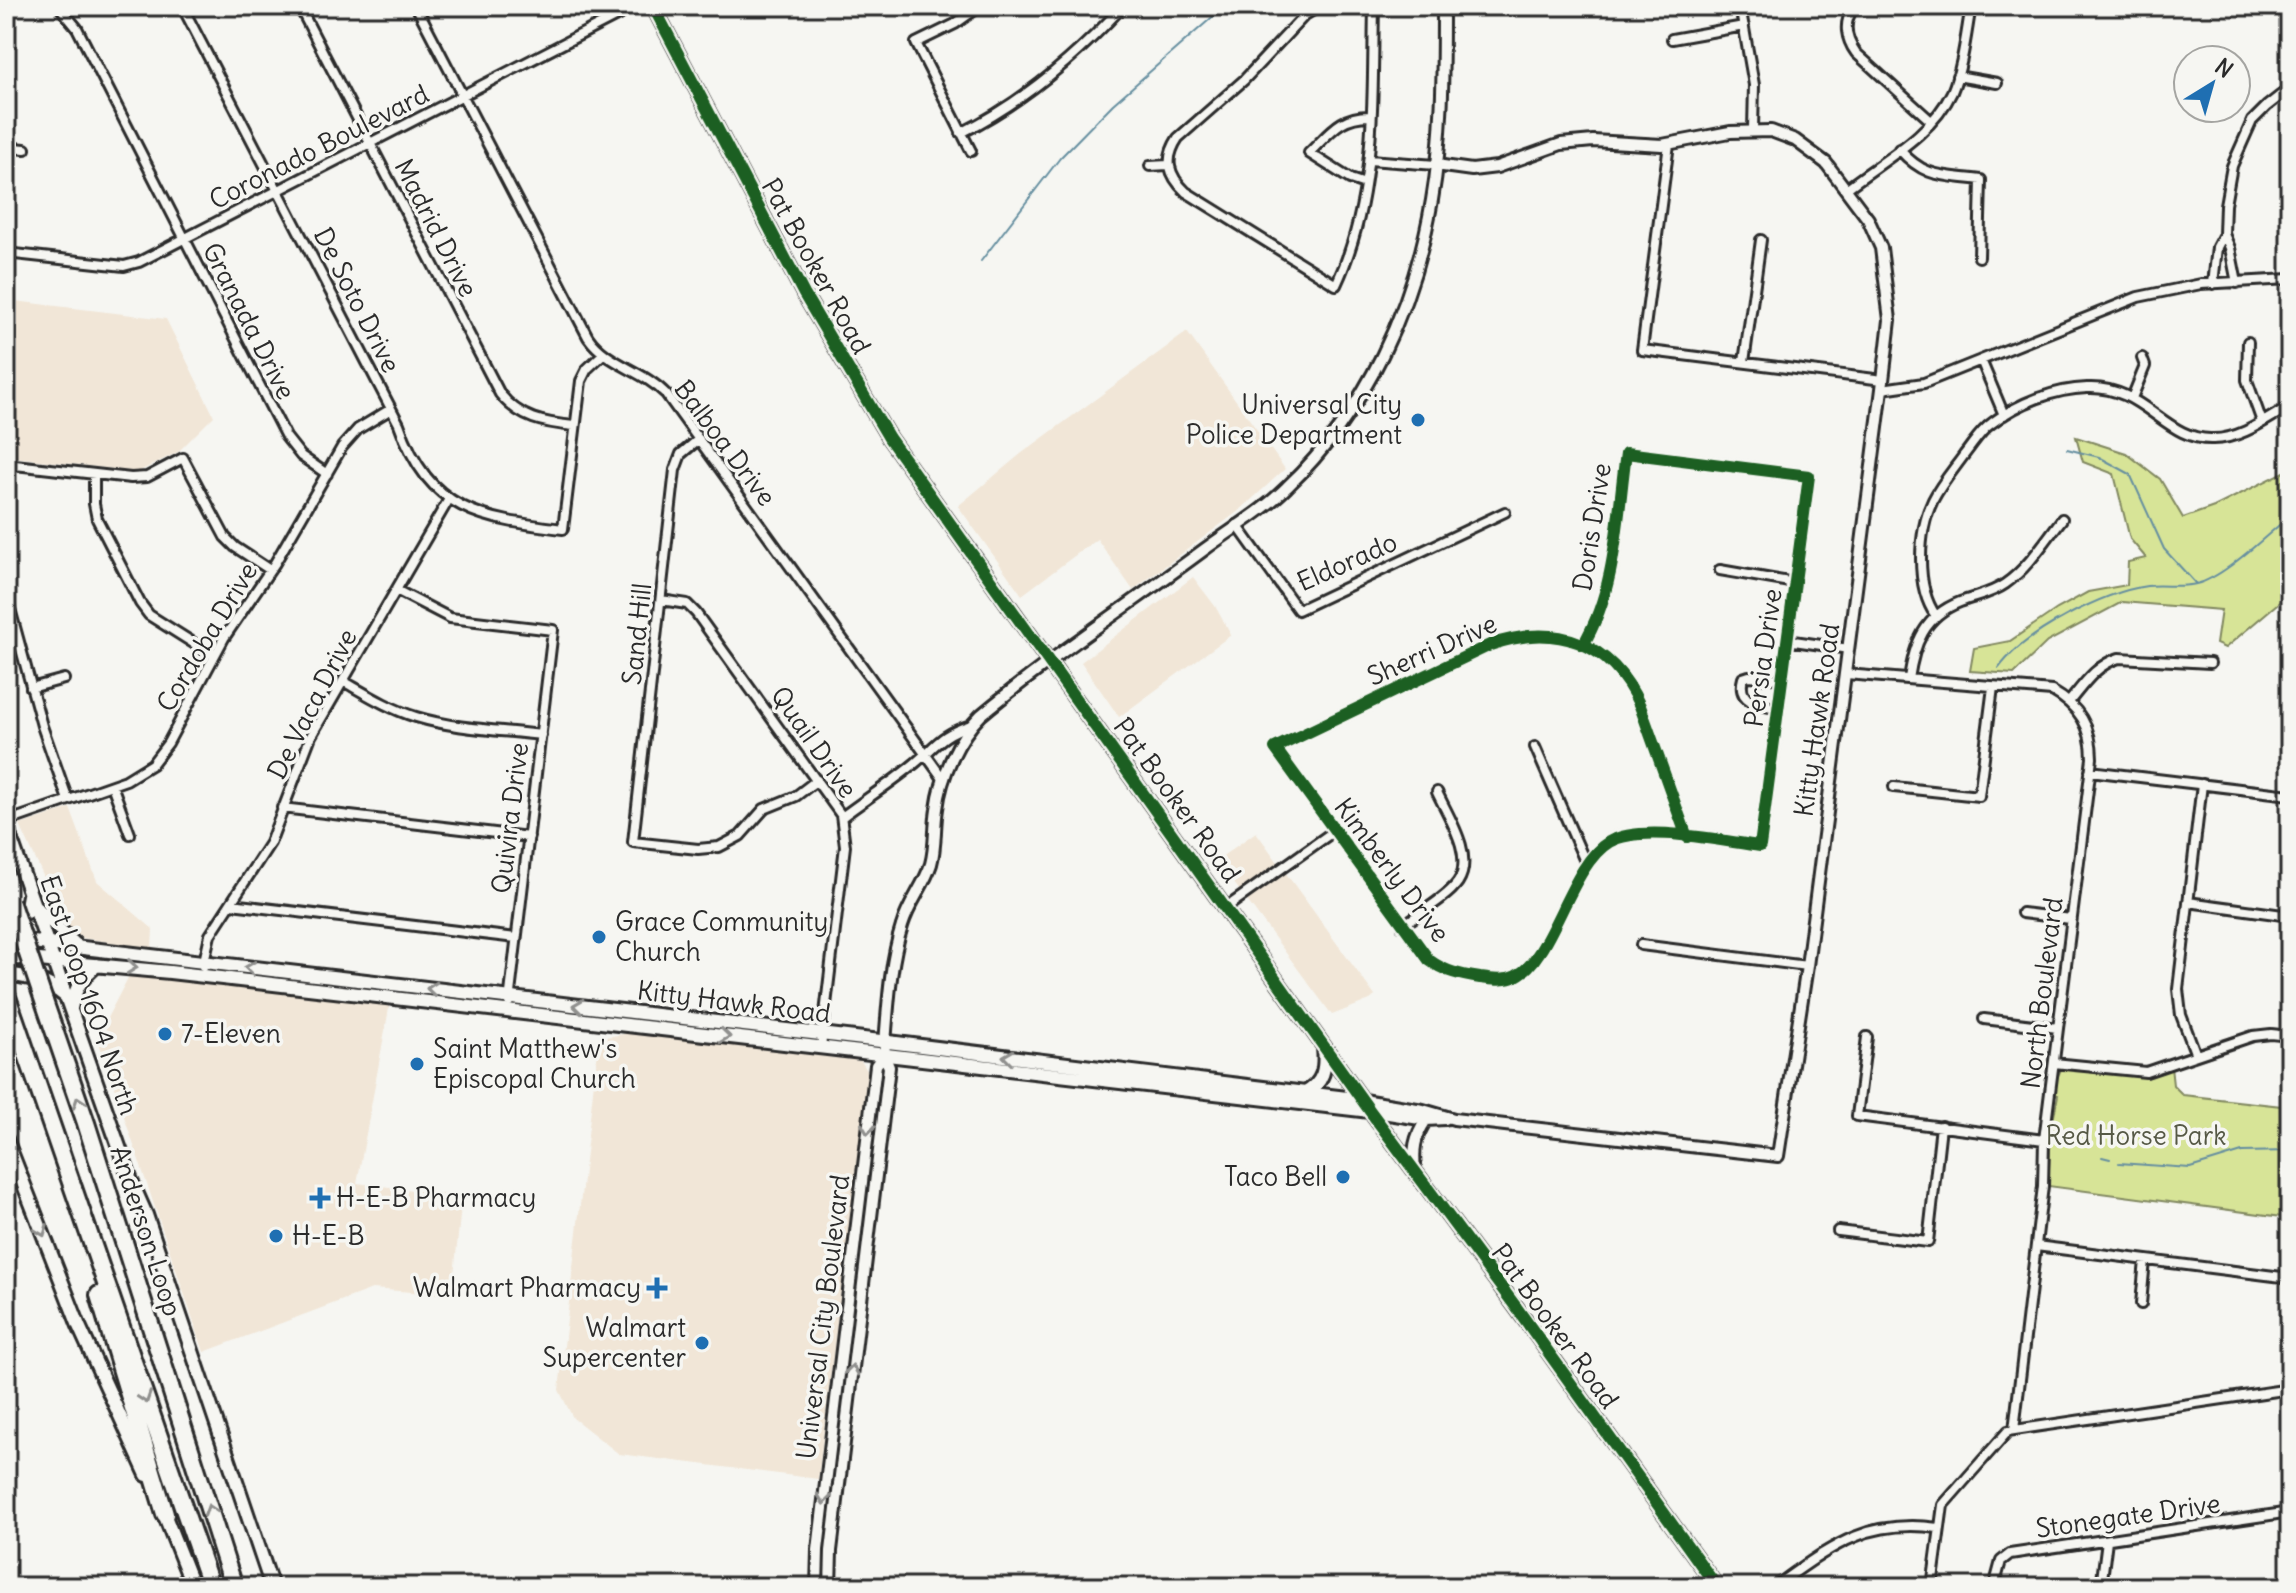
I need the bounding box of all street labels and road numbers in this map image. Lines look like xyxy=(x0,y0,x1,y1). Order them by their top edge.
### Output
street label: Coronado Boulevard xyxy=(203,77,434,216)
street label: Madrid Drive xyxy=(388,153,485,302)
street label: Pat Booker Road xyxy=(755,172,878,359)
street label: De Soto Drive xyxy=(307,222,408,378)
street label: Granada Drive xyxy=(196,237,303,405)
street label: Balboa Drive xyxy=(667,373,783,512)
street label: Doris Drive xyxy=(1565,461,1618,593)
street label: Eldorado xyxy=(1292,525,1402,598)
street label: Cordoba Drive xyxy=(149,556,264,717)
street label: Sand Hill xyxy=(615,582,658,686)
street label: Persia Drive xyxy=(1736,587,1789,729)
street label: Sherri Drive xyxy=(1362,606,1502,693)
street label: Kitty Hawk Road xyxy=(1787,621,1846,819)
street label: De Vaca Drive xyxy=(260,623,364,784)
street label: Quail Drive xyxy=(764,679,865,804)
street label: Pat Booker Road xyxy=(1106,711,1248,889)
street label: Quivira Drive xyxy=(484,741,535,895)
street label: Kimberly Drive xyxy=(1327,791,1457,948)
street label: East Loop 1604 North xyxy=(33,871,146,1119)
street label: North Boulevard xyxy=(2013,895,2070,1090)
street label: Kitty Hawk Road xyxy=(635,973,833,1030)
street label: Anderson Loop xyxy=(103,1142,190,1320)
street label: Universal City Boulevard xyxy=(789,1173,856,1461)
street label: Pat Booker Road xyxy=(1484,1237,1626,1415)
street label: Stonegate Drive xyxy=(2034,1486,2222,1545)

